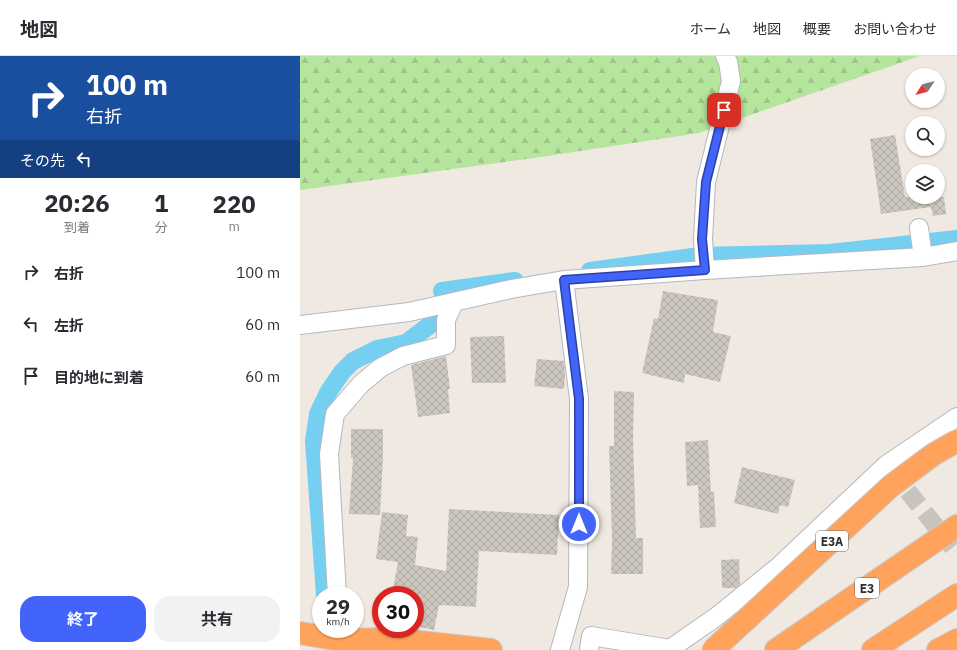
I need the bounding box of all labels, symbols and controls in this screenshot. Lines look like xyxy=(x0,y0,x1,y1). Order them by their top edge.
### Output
text: 地図 xyxy=(20,17,58,41)
text: ホーム xyxy=(689,20,731,38)
text: 地図 xyxy=(753,20,781,38)
text: 概要 xyxy=(803,20,831,38)
text: お問い合わせ xyxy=(853,20,937,38)
text: 100 m xyxy=(86,66,168,103)
north arrow xyxy=(905,68,945,108)
map controls xyxy=(905,68,945,204)
icon: right xyxy=(20,72,72,124)
pin xyxy=(707,93,741,127)
icon: arrive xyxy=(713,99,735,121)
text: 右折 xyxy=(86,105,122,128)
button: search xyxy=(905,116,945,156)
icon: left xyxy=(73,148,95,170)
text: その先 xyxy=(20,151,65,170)
button: layers xyxy=(905,164,945,204)
text: 20:26 xyxy=(44,187,110,219)
text: 1 xyxy=(154,187,168,219)
text: 220 xyxy=(213,188,256,220)
text: m xyxy=(228,218,240,235)
text: 到着 xyxy=(64,219,90,236)
text: 分 xyxy=(155,219,168,236)
icon: right xyxy=(20,261,42,283)
text: 100 m xyxy=(236,263,280,282)
text: 右折 xyxy=(54,264,84,283)
icon: left xyxy=(20,313,42,335)
text: 60 m xyxy=(245,315,280,334)
text: 左折 xyxy=(54,316,84,335)
icon: arrive xyxy=(20,365,42,387)
text: 60 m xyxy=(245,367,280,386)
text: 目的地に到着 xyxy=(54,368,144,387)
position arrow xyxy=(558,503,600,545)
road number: E3A xyxy=(816,531,848,551)
road number: E3 xyxy=(855,578,879,598)
speed limit sign: 30 xyxy=(372,586,424,638)
text: 29 xyxy=(326,593,350,620)
button: 終了 xyxy=(20,596,146,642)
button: 共有 xyxy=(154,596,280,642)
text: km/h xyxy=(326,615,350,628)

